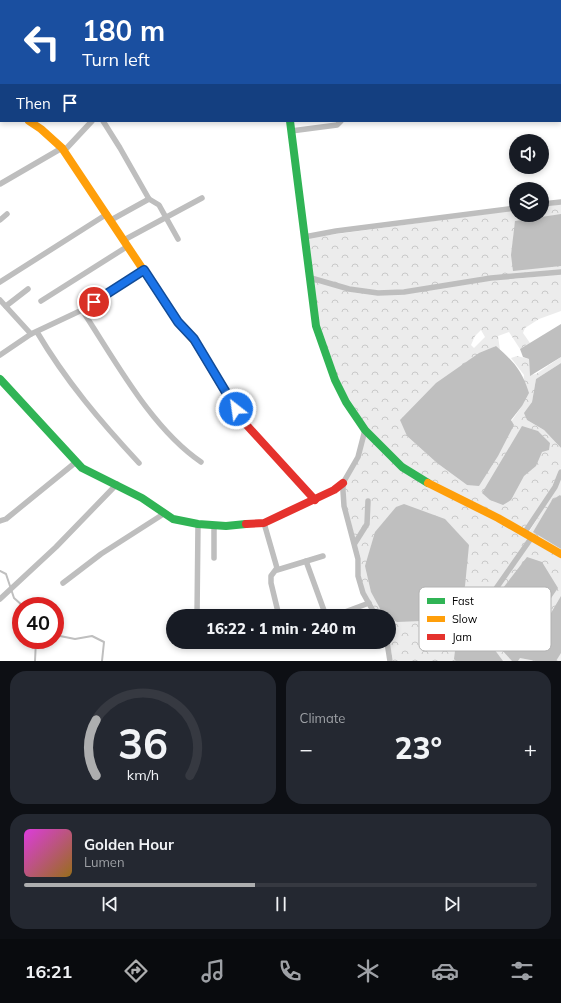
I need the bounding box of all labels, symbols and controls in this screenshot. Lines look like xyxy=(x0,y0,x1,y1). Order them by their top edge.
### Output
text: 180 m xyxy=(82,13,165,48)
icon: left xyxy=(16,16,68,68)
text: Turn left xyxy=(82,48,150,71)
icon: arrive xyxy=(59,92,81,114)
text: Then xyxy=(16,94,51,113)
map controls xyxy=(509,134,549,222)
button: sound xyxy=(509,134,549,174)
button: layers xyxy=(509,182,549,222)
pin xyxy=(77,285,111,319)
icon: arrive xyxy=(83,291,105,313)
position arrow xyxy=(215,388,257,430)
legend xyxy=(419,587,551,651)
text: Fast xyxy=(452,594,474,608)
speed limit sign: 40 xyxy=(12,597,64,649)
text: Slow xyxy=(452,612,478,626)
text: 16:22 · 1 min · 240 m xyxy=(206,619,356,638)
text: Jam xyxy=(452,630,472,644)
text: Climate xyxy=(300,710,345,726)
text: 36 xyxy=(118,716,168,768)
text: 23° xyxy=(394,729,442,767)
text: − xyxy=(300,735,313,763)
text: + xyxy=(524,735,537,763)
text: km/h xyxy=(127,765,159,783)
text: Golden Hour xyxy=(84,835,174,854)
text: Lumen xyxy=(84,854,125,870)
icon: previous xyxy=(99,893,121,915)
icon: pause xyxy=(270,893,292,915)
icon: next xyxy=(441,893,463,915)
icon: directions xyxy=(122,957,150,985)
icon: music xyxy=(199,957,227,985)
icon: phone xyxy=(276,957,304,985)
icon: climate xyxy=(354,957,382,985)
icon: car xyxy=(431,957,459,985)
icon: filters xyxy=(508,957,536,985)
text: 16:21 xyxy=(25,960,72,983)

